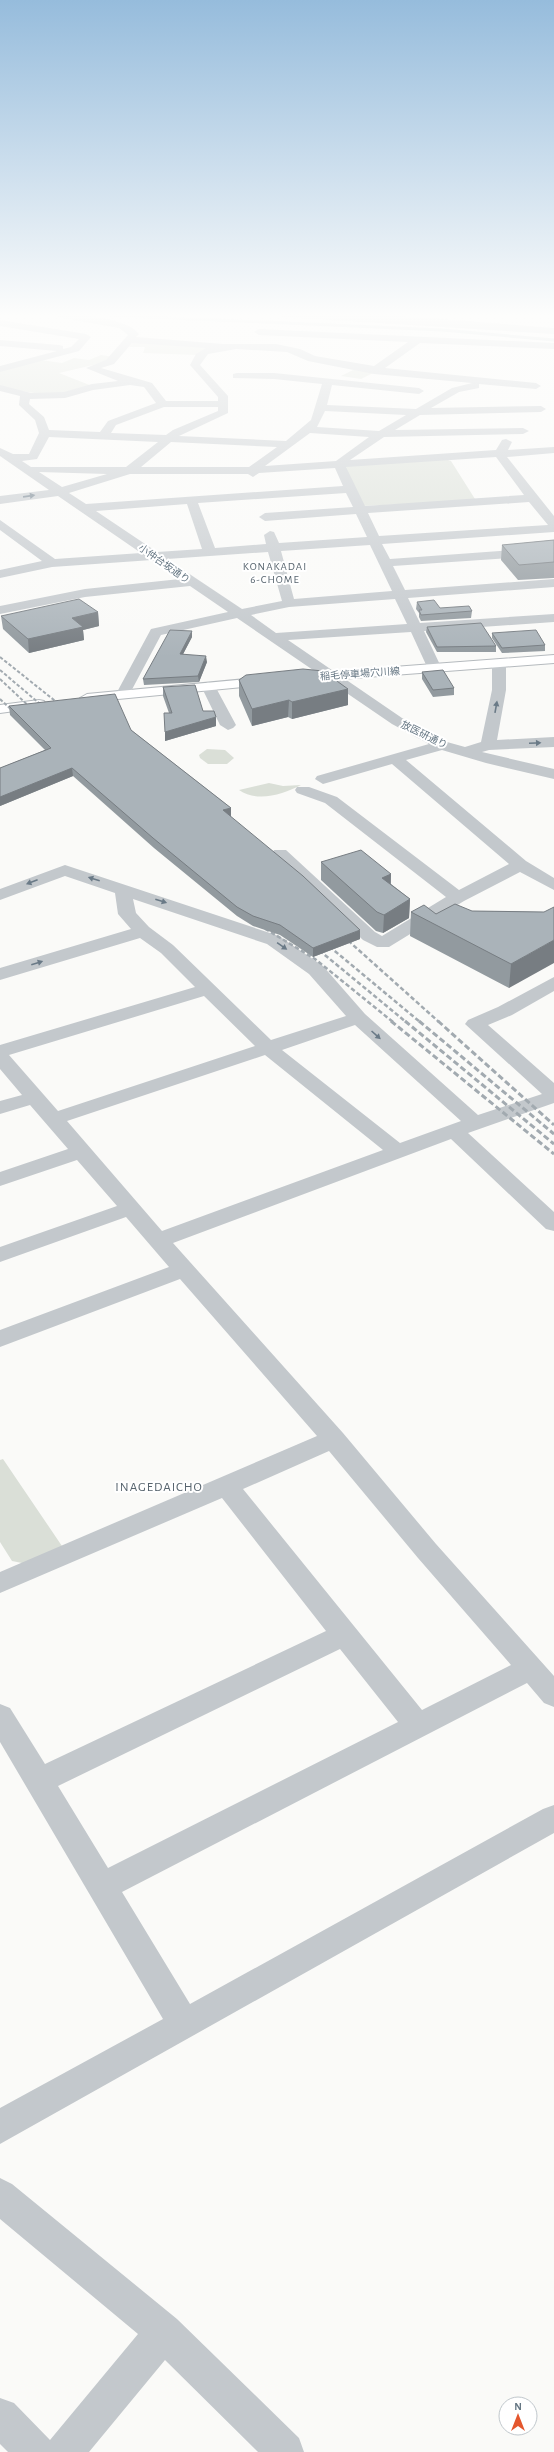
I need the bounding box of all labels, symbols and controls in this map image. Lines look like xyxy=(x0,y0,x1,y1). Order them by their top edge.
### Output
one-way arrow xyxy=(23,492,35,499)
street label: 小仲台坂通り xyxy=(137,542,192,585)
district label: KONAKADAI 6-CHOME xyxy=(243,561,307,585)
street label: 稲毛停車場穴川線 xyxy=(320,665,400,682)
one-way arrow xyxy=(493,701,499,713)
street label: 放医研通り xyxy=(399,719,449,750)
one-way arrow xyxy=(529,740,542,746)
one-way arrow xyxy=(88,876,100,882)
one-way arrow xyxy=(26,880,38,886)
one-way arrow xyxy=(155,899,167,905)
one-way arrow xyxy=(277,942,287,950)
one-way arrow xyxy=(32,960,44,966)
one-way arrow xyxy=(371,1030,382,1039)
district label: INAGEDAICHO xyxy=(115,1481,203,1494)
north arrow xyxy=(498,2396,538,2436)
text: N xyxy=(514,2401,522,2412)

